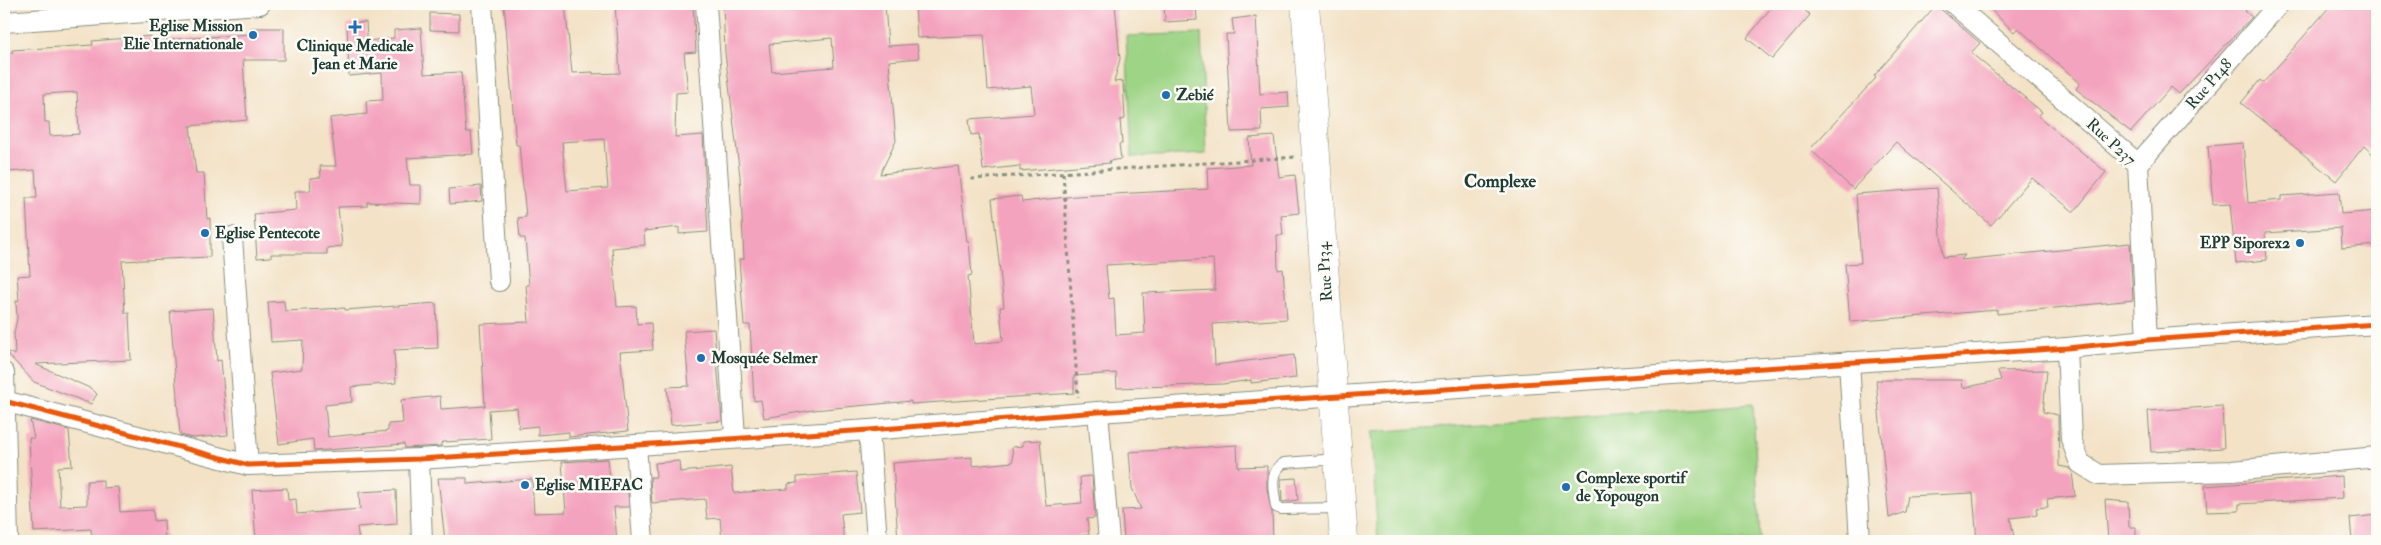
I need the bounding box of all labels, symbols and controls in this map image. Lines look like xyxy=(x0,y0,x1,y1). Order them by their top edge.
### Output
place label: Eglise Mission Elie Internationale xyxy=(123,16,244,54)
marker: Clinique Medicale Jean et Marie xyxy=(348,20,362,34)
marker: Eglise Mission Elie Internationale xyxy=(247,29,259,41)
place label: Clinique Medicale Jean et Marie xyxy=(297,36,414,75)
street label: Rue P148 xyxy=(2181,54,2237,114)
place label: Zebié xyxy=(1176,85,1215,105)
marker: Zebié xyxy=(1160,89,1172,101)
street label: Rue P237 xyxy=(2082,114,2140,170)
district label: Complexe xyxy=(1464,170,1537,193)
place label: Eglise Pentecote xyxy=(215,223,320,244)
marker: Eglise Pentecote xyxy=(199,227,211,239)
place label: EPP Siporex2 xyxy=(2200,233,2290,254)
marker: EPP Siporex2 xyxy=(2294,237,2306,249)
street label: Rue P134 xyxy=(1313,240,1337,302)
place label: Mosquée Selmer xyxy=(710,348,818,369)
marker: Mosquée Selmer xyxy=(695,352,707,364)
place label: Complexe sportif de Yopougon xyxy=(1576,468,1688,507)
place label: Eglise MIEFAC xyxy=(535,475,643,496)
marker: Eglise MIEFAC xyxy=(519,479,531,491)
marker: Complexe sportif de Yopougon xyxy=(1560,481,1572,493)

